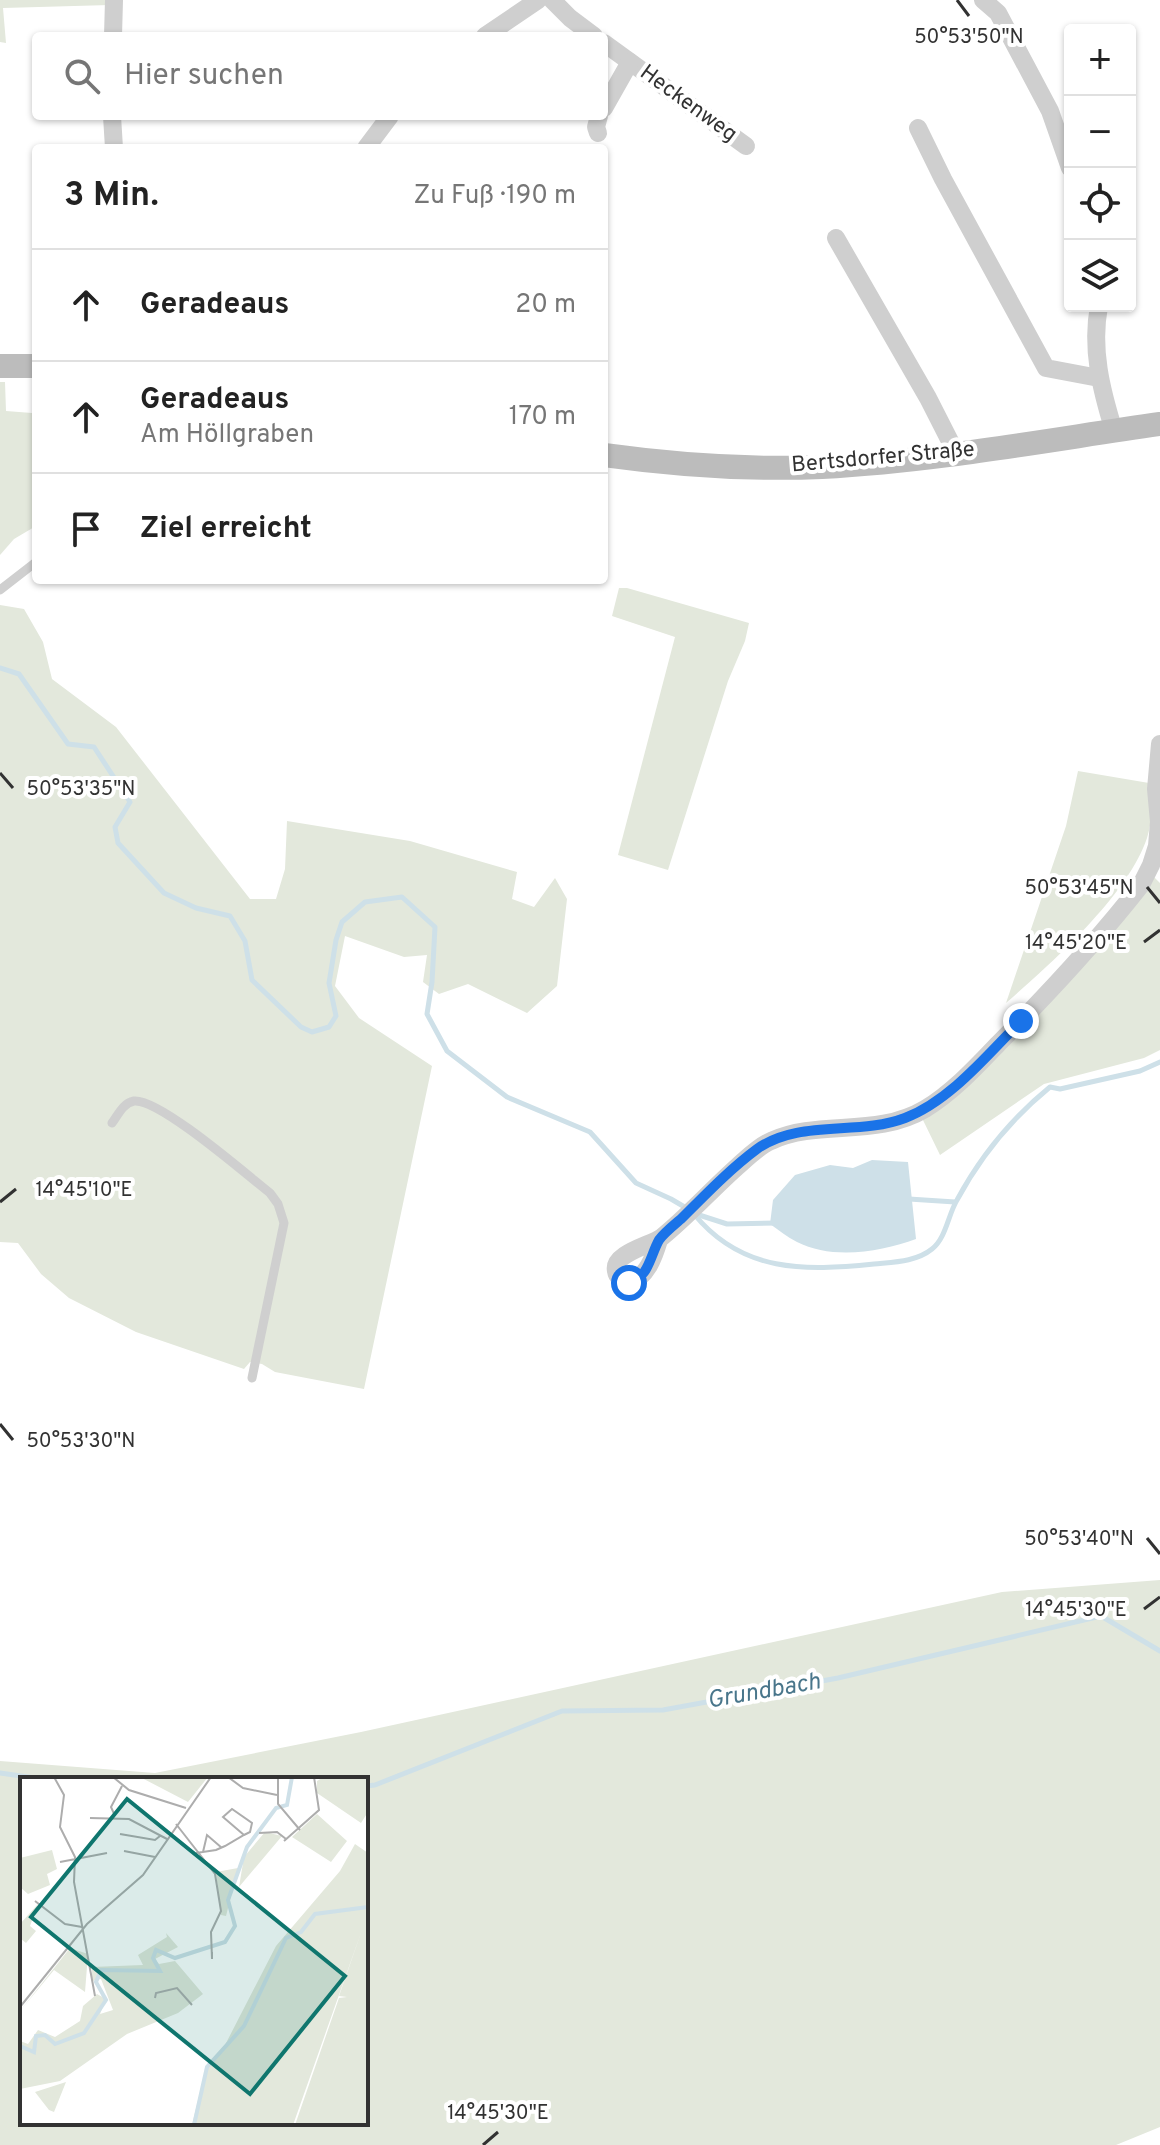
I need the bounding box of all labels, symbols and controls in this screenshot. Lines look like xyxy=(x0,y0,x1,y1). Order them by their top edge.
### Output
map controls xyxy=(1064,24,1136,312)
button: + xyxy=(1064,24,1136,96)
text: 50°53'50"N xyxy=(914,25,1024,51)
search box xyxy=(32,32,608,120)
icon: search xyxy=(60,54,104,98)
text: Hier suchen xyxy=(124,58,284,95)
street label: Heckenweg xyxy=(634,60,742,148)
button: − xyxy=(1064,96,1136,168)
button: locate xyxy=(1064,168,1136,240)
text: 3 Min. xyxy=(64,175,159,218)
text: Zu Fuß · 190 m xyxy=(413,180,576,213)
button: layers xyxy=(1064,240,1136,312)
icon: ahead xyxy=(64,283,108,327)
text: Geradeaus xyxy=(140,287,289,324)
text: 20 m xyxy=(515,289,576,322)
text: Geradeaus xyxy=(140,382,289,419)
icon: ahead xyxy=(64,395,108,439)
text: 170 m xyxy=(509,401,576,434)
text: Am Höllgraben xyxy=(140,419,314,452)
street label: Bertsdorfer Straße xyxy=(790,437,976,479)
icon: arrive xyxy=(64,507,108,551)
text: Ziel erreicht xyxy=(140,511,312,548)
text: 50°53'35"N xyxy=(27,777,135,803)
text: 50°53'45"N xyxy=(1024,876,1134,902)
text: 14°45'20"E xyxy=(1025,931,1127,957)
route end xyxy=(1003,1003,1039,1039)
text: 14°45'10"E xyxy=(35,1178,133,1204)
route start xyxy=(611,1265,647,1301)
text: 50°53'30"N xyxy=(26,1429,136,1455)
text: 50°53'40"N xyxy=(1024,1527,1134,1553)
text: 14°45'30"E xyxy=(1025,1598,1127,1624)
water label: Grundbach xyxy=(705,1667,823,1717)
inset map xyxy=(20,1777,368,2125)
text: 14°45'30"E xyxy=(447,2101,549,2127)

